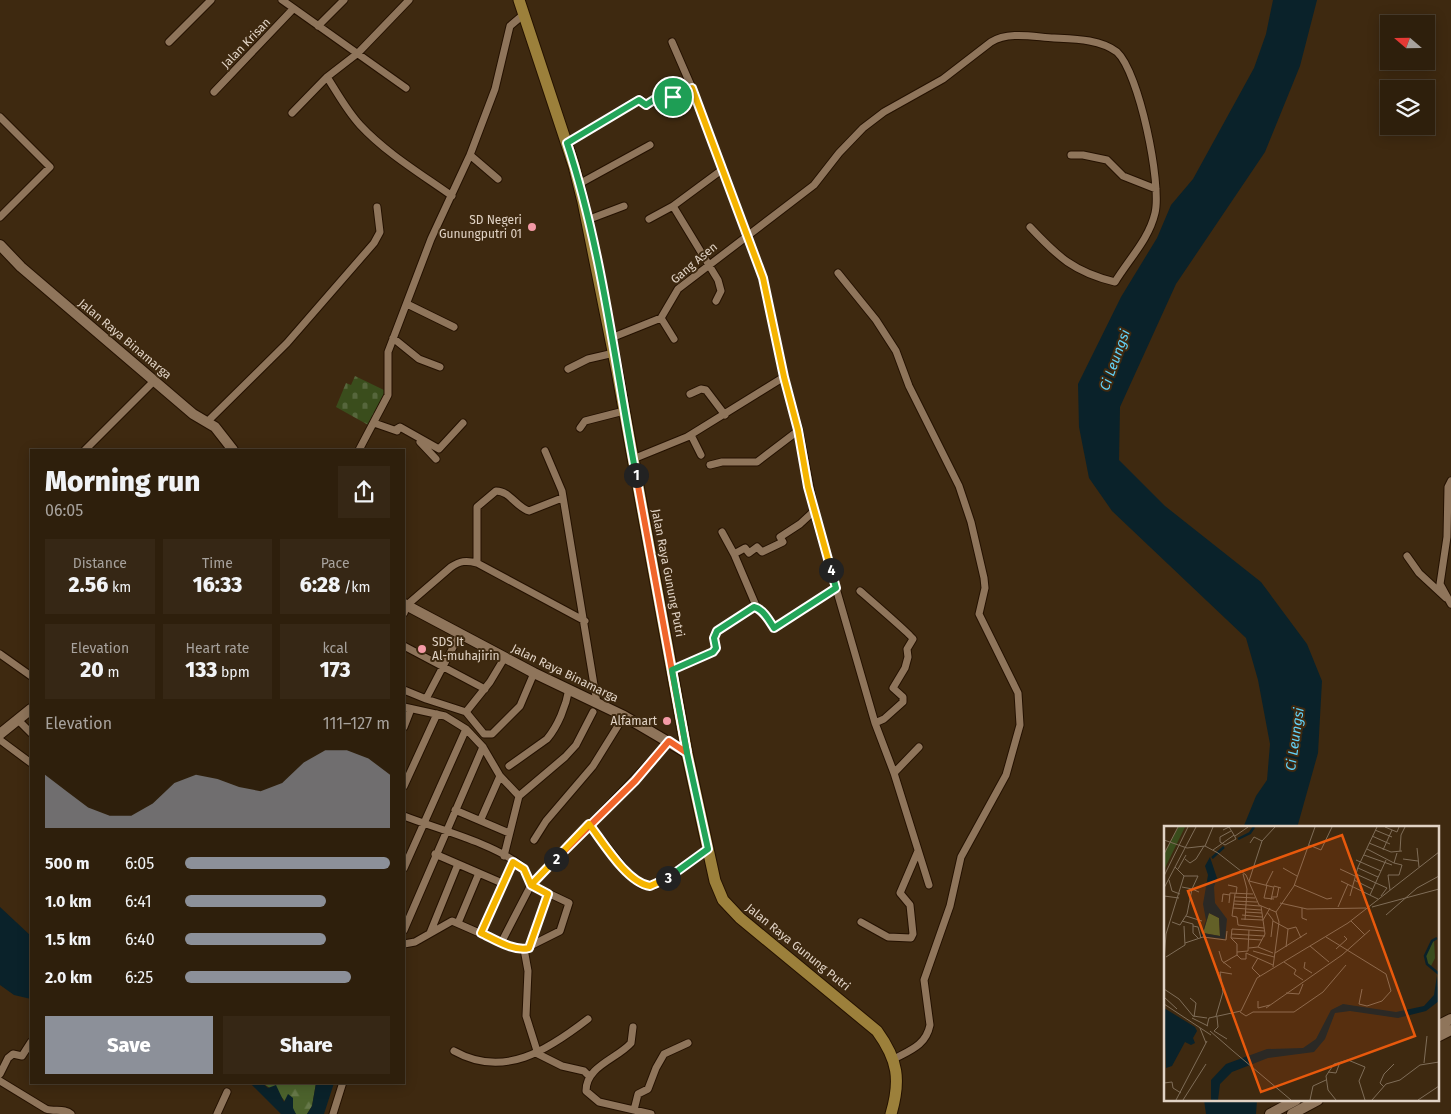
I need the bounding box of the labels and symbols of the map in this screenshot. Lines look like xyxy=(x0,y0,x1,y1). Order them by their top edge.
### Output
street label: Jalan Krisan xyxy=(219,15,273,71)
north arrow xyxy=(1380,15,1435,70)
pin xyxy=(652,76,694,118)
place label: SD Negeri Gunungputri 01 xyxy=(439,213,522,241)
marker: SD Negeri Gunungputri 01 xyxy=(526,221,538,233)
street label: Gang Asen xyxy=(668,239,720,287)
street label: Jalan Raya Binamarga xyxy=(76,296,174,382)
water label: Ci Leungsi xyxy=(1096,327,1134,393)
pin: 1 xyxy=(624,462,648,488)
street label: Jalan Raya Gunung Putri xyxy=(649,508,687,638)
pin: 4 xyxy=(818,558,844,582)
place label: SDS It Al-muhajirin xyxy=(432,635,500,663)
street label: Jalan Raya Binamarga xyxy=(509,641,621,705)
marker: SDS It Al-muhajirin xyxy=(416,643,428,655)
water label: Ci Leungsi xyxy=(1282,706,1308,772)
place label: Alfamart xyxy=(611,714,658,728)
marker: Alfamart xyxy=(661,715,673,727)
inset map xyxy=(1164,826,1438,1102)
pin: 2 xyxy=(544,846,568,872)
pin: 3 xyxy=(656,866,680,890)
street label: Jalan Raya Gunung Putri xyxy=(743,901,853,993)

